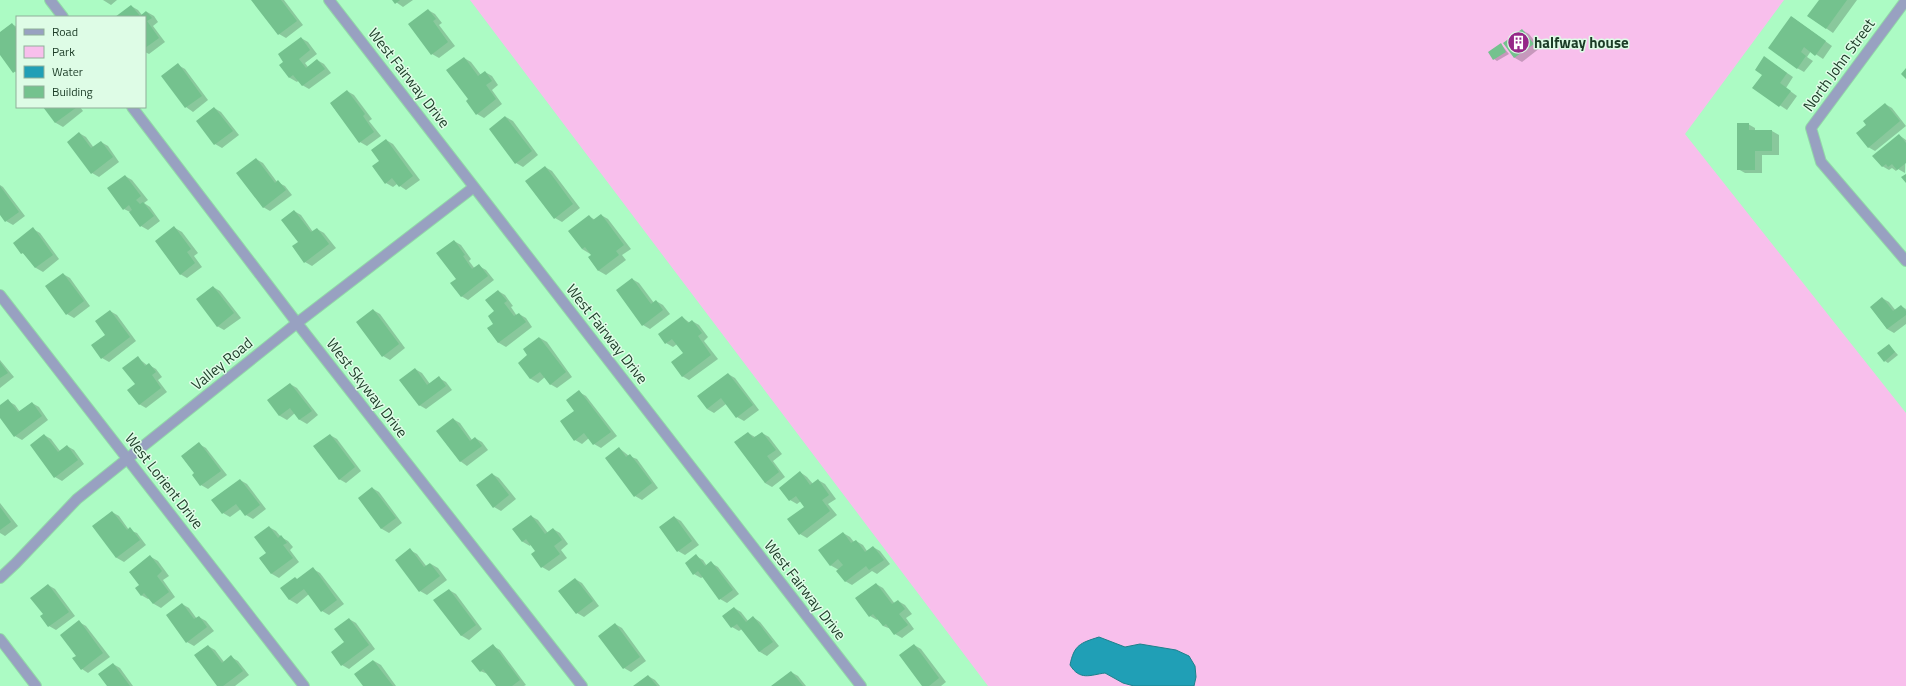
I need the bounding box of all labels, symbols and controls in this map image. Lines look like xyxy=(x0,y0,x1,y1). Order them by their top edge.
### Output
street label: North John Street xyxy=(1797,13,1881,116)
legend xyxy=(16,16,146,108)
text: Road xyxy=(52,22,78,41)
street label: West Fairway Drive xyxy=(363,23,456,133)
building icon: halfway house xyxy=(1505,30,1531,56)
place label: halfway house xyxy=(1534,31,1629,54)
text: Park xyxy=(52,42,75,61)
text: Water xyxy=(52,62,83,81)
text: Building xyxy=(52,82,93,101)
street label: West Fairway Drive xyxy=(561,279,654,389)
street label: Valley Road xyxy=(186,332,257,396)
street label: West Skyway Drive xyxy=(321,333,414,442)
street label: West Lorient Drive xyxy=(119,428,209,534)
street label: West Fairway Drive xyxy=(759,535,852,645)

